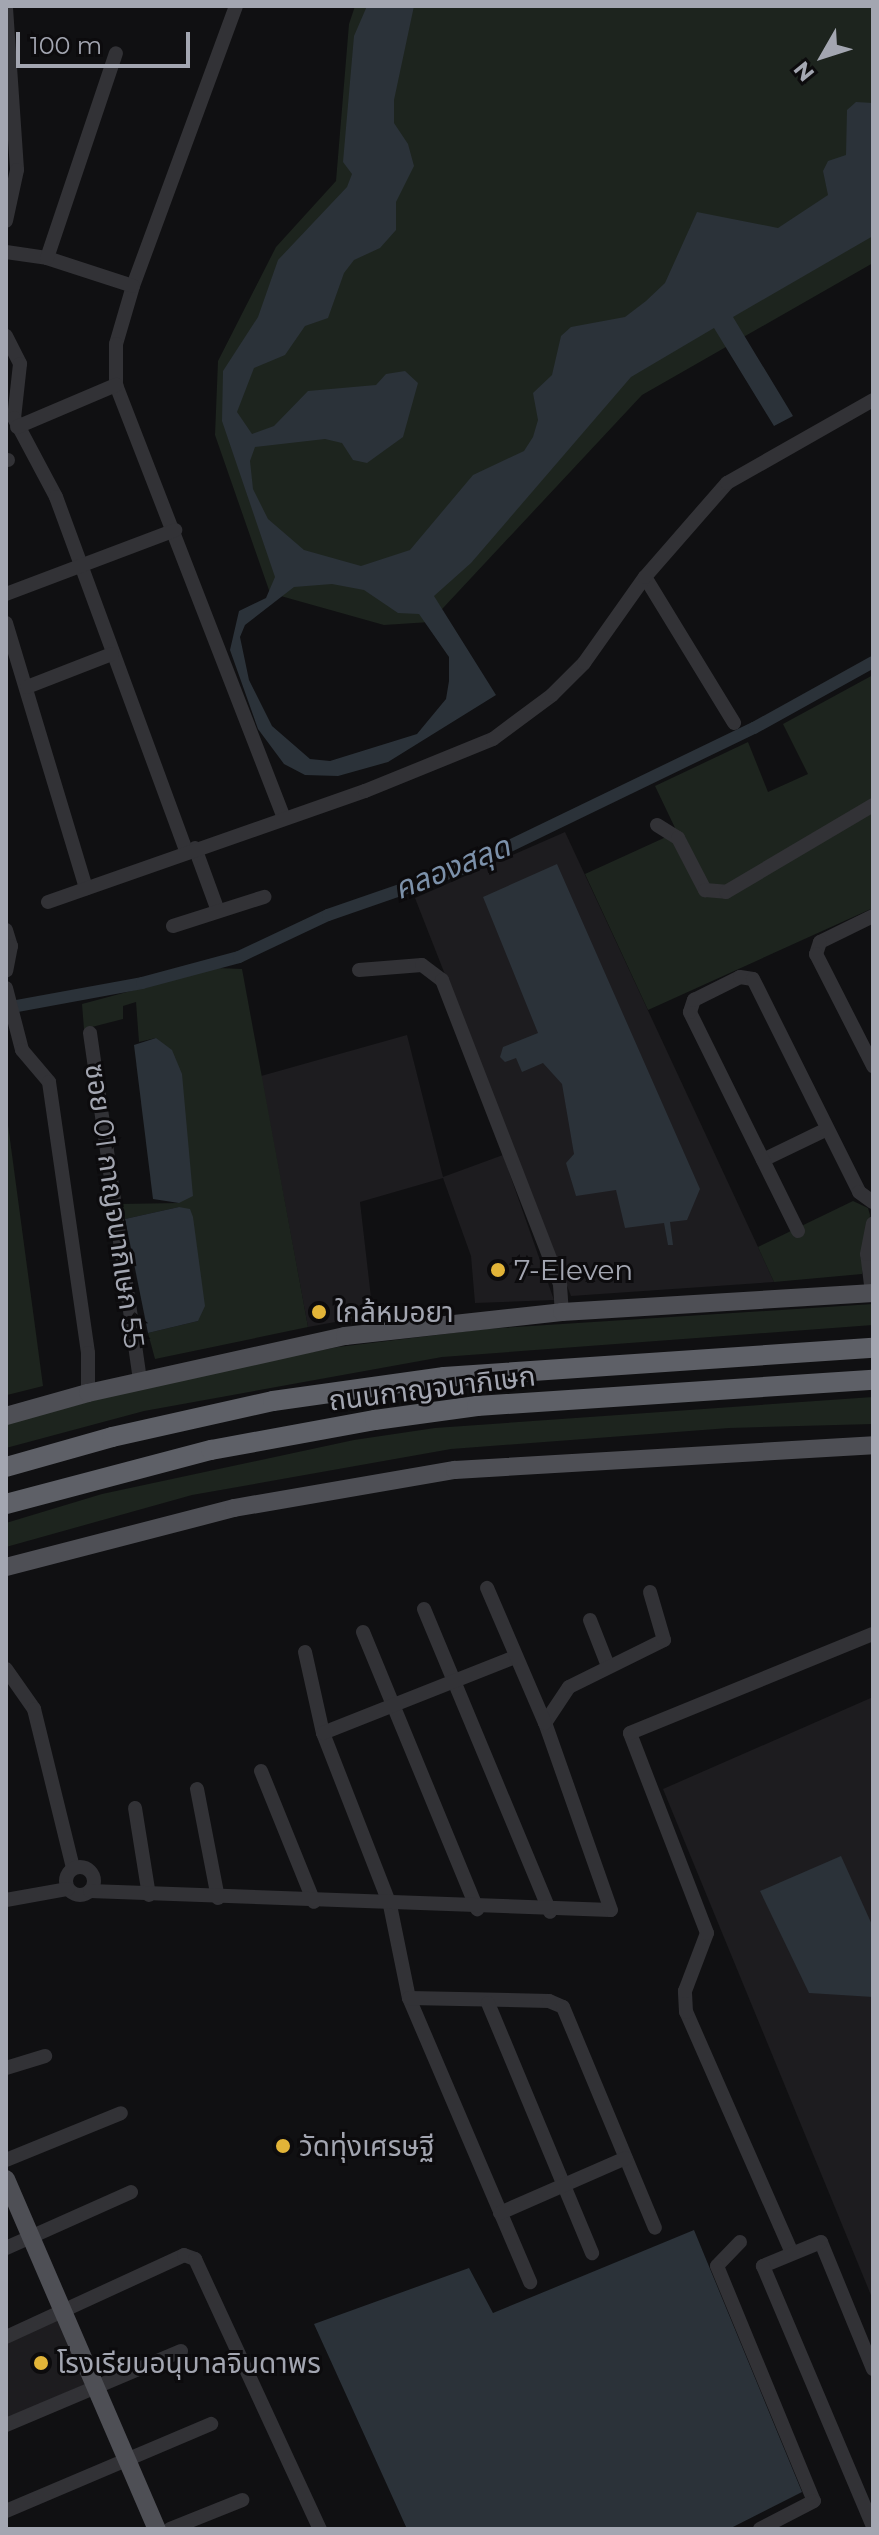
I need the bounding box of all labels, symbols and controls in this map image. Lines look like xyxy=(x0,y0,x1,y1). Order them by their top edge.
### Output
scale bar xyxy=(20,16,194,66)
north arrow xyxy=(783,16,863,96)
text: 100 m xyxy=(30,31,102,60)
text: N xyxy=(788,56,820,87)
water label: คลองสลุด xyxy=(389,829,515,907)
street label: ซอย 01 กาญจนากิเษก 55 xyxy=(78,1062,152,1350)
place label: 7-Eleven xyxy=(514,1253,633,1287)
marker: 7-Eleven xyxy=(489,1261,507,1279)
place label: ใกล้หมอยา xyxy=(335,1295,454,1329)
marker: ใกล้หมอยา xyxy=(310,1303,328,1321)
street label: ถนนกาญจนาภิเษก xyxy=(327,1359,537,1417)
place label: วัดทุ่งเศรษฐี xyxy=(299,2129,435,2163)
marker: วัดทุ่งเศรษฐี xyxy=(274,2137,292,2155)
place label: โรงเรียนอนุบาลจินดาพร xyxy=(57,2346,321,2380)
marker: โรงเรียนอนุบาลจินดาพร xyxy=(32,2354,50,2372)

